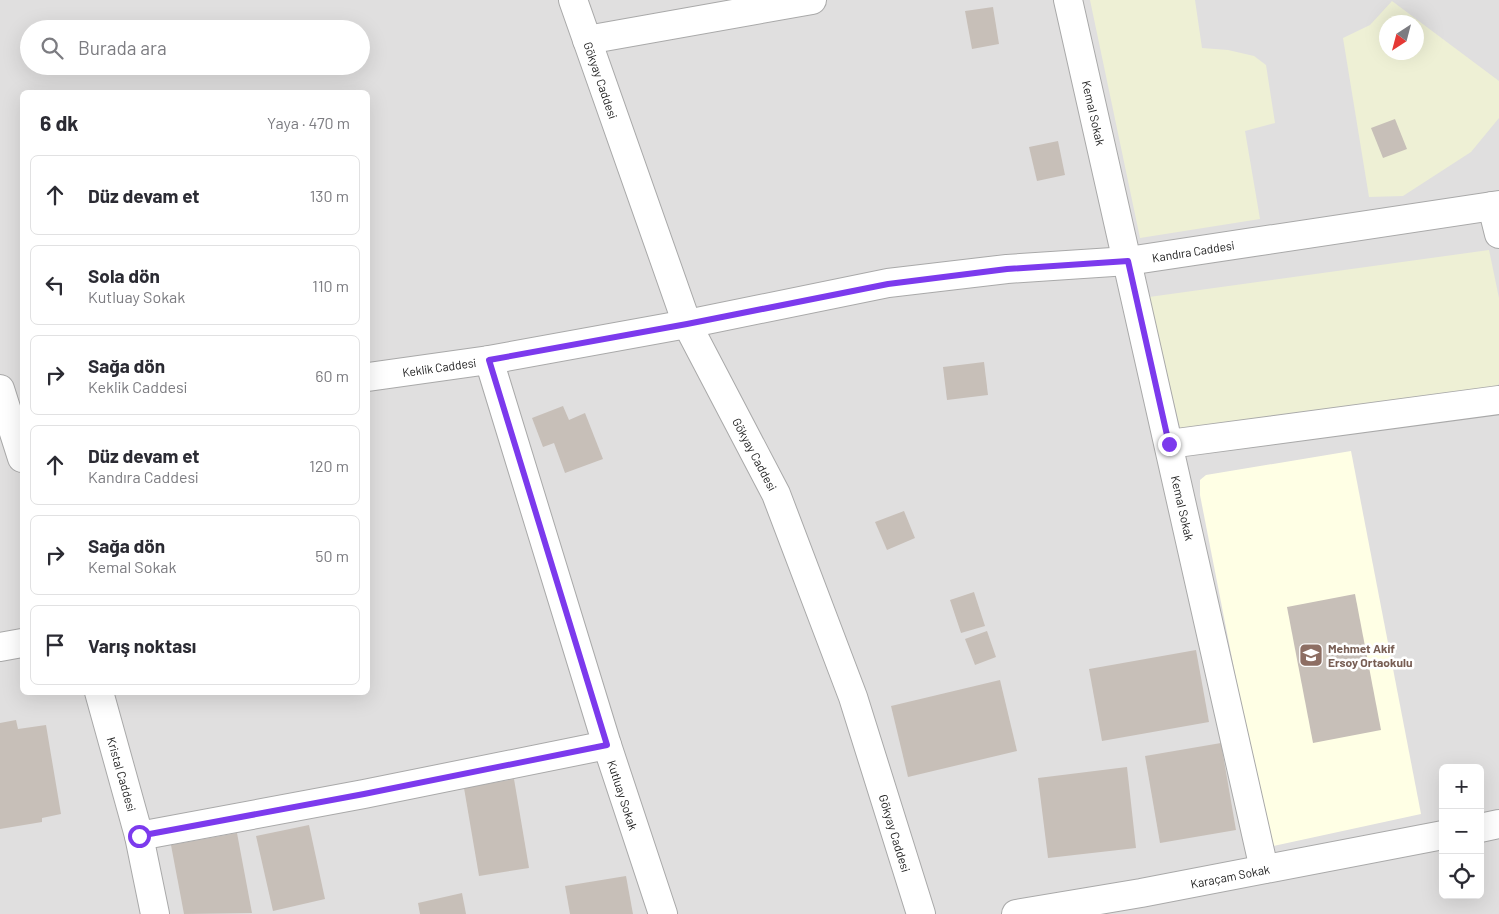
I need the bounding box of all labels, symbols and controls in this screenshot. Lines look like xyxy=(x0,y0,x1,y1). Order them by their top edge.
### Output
north arrow xyxy=(1379,15,1424,60)
search box xyxy=(20,20,370,75)
icon: search xyxy=(38,34,66,62)
text: Burada ara xyxy=(78,36,167,59)
street label: Gökyay Caddesi xyxy=(581,40,621,120)
street label: Kemal Sokak xyxy=(1080,79,1108,147)
text: 6 dk xyxy=(40,110,79,135)
text: Yaya · 470 m xyxy=(267,113,350,132)
icon: ahead xyxy=(41,181,69,209)
text: Düz devam et xyxy=(88,184,200,207)
text: 130 m xyxy=(310,186,349,205)
street label: Kandıra Caddesi xyxy=(1151,238,1235,264)
text: Sola dön xyxy=(88,264,160,287)
icon: left xyxy=(41,271,69,299)
text: 110 m xyxy=(312,276,349,295)
text: Kutluay Sokak xyxy=(88,287,185,306)
text: Sağa dön xyxy=(88,354,165,377)
street label: Keklik Caddesi xyxy=(401,355,477,379)
icon: right xyxy=(41,361,69,389)
text: 60 m xyxy=(315,366,349,385)
text: Keklik Caddesi xyxy=(88,377,187,396)
street label: Gökyay Caddesi xyxy=(730,415,780,493)
route end xyxy=(1158,433,1181,456)
text: Düz devam et xyxy=(88,444,200,467)
icon: ahead xyxy=(41,451,69,479)
text: 120 m xyxy=(309,456,349,475)
text: Kandıra Caddesi xyxy=(88,467,198,486)
street label: Kemal Sokak xyxy=(1169,474,1197,542)
text: Sağa dön xyxy=(88,534,165,557)
icon: right xyxy=(41,541,69,569)
text: 50 m xyxy=(315,546,349,565)
text: Kemal Sokak xyxy=(88,557,176,576)
icon: arrive xyxy=(41,631,69,659)
text: Varış noktası xyxy=(88,634,196,657)
place label: Mehmet Akif Ersoy Ortaokulu xyxy=(1328,641,1412,669)
school or university icon: Mehmet Akif Ersoy Ortaokulu xyxy=(1298,642,1324,668)
street label: Kristal Caddesi xyxy=(105,735,139,813)
street label: Kutluay Sokak xyxy=(605,758,641,832)
map controls xyxy=(1439,764,1484,899)
button: + xyxy=(1439,764,1484,809)
street label: Gökyay Caddesi xyxy=(877,793,913,873)
button: − xyxy=(1439,809,1484,854)
route start xyxy=(128,825,151,848)
button: locate xyxy=(1439,854,1484,899)
street label: Karaçam Sokak xyxy=(1189,861,1271,891)

